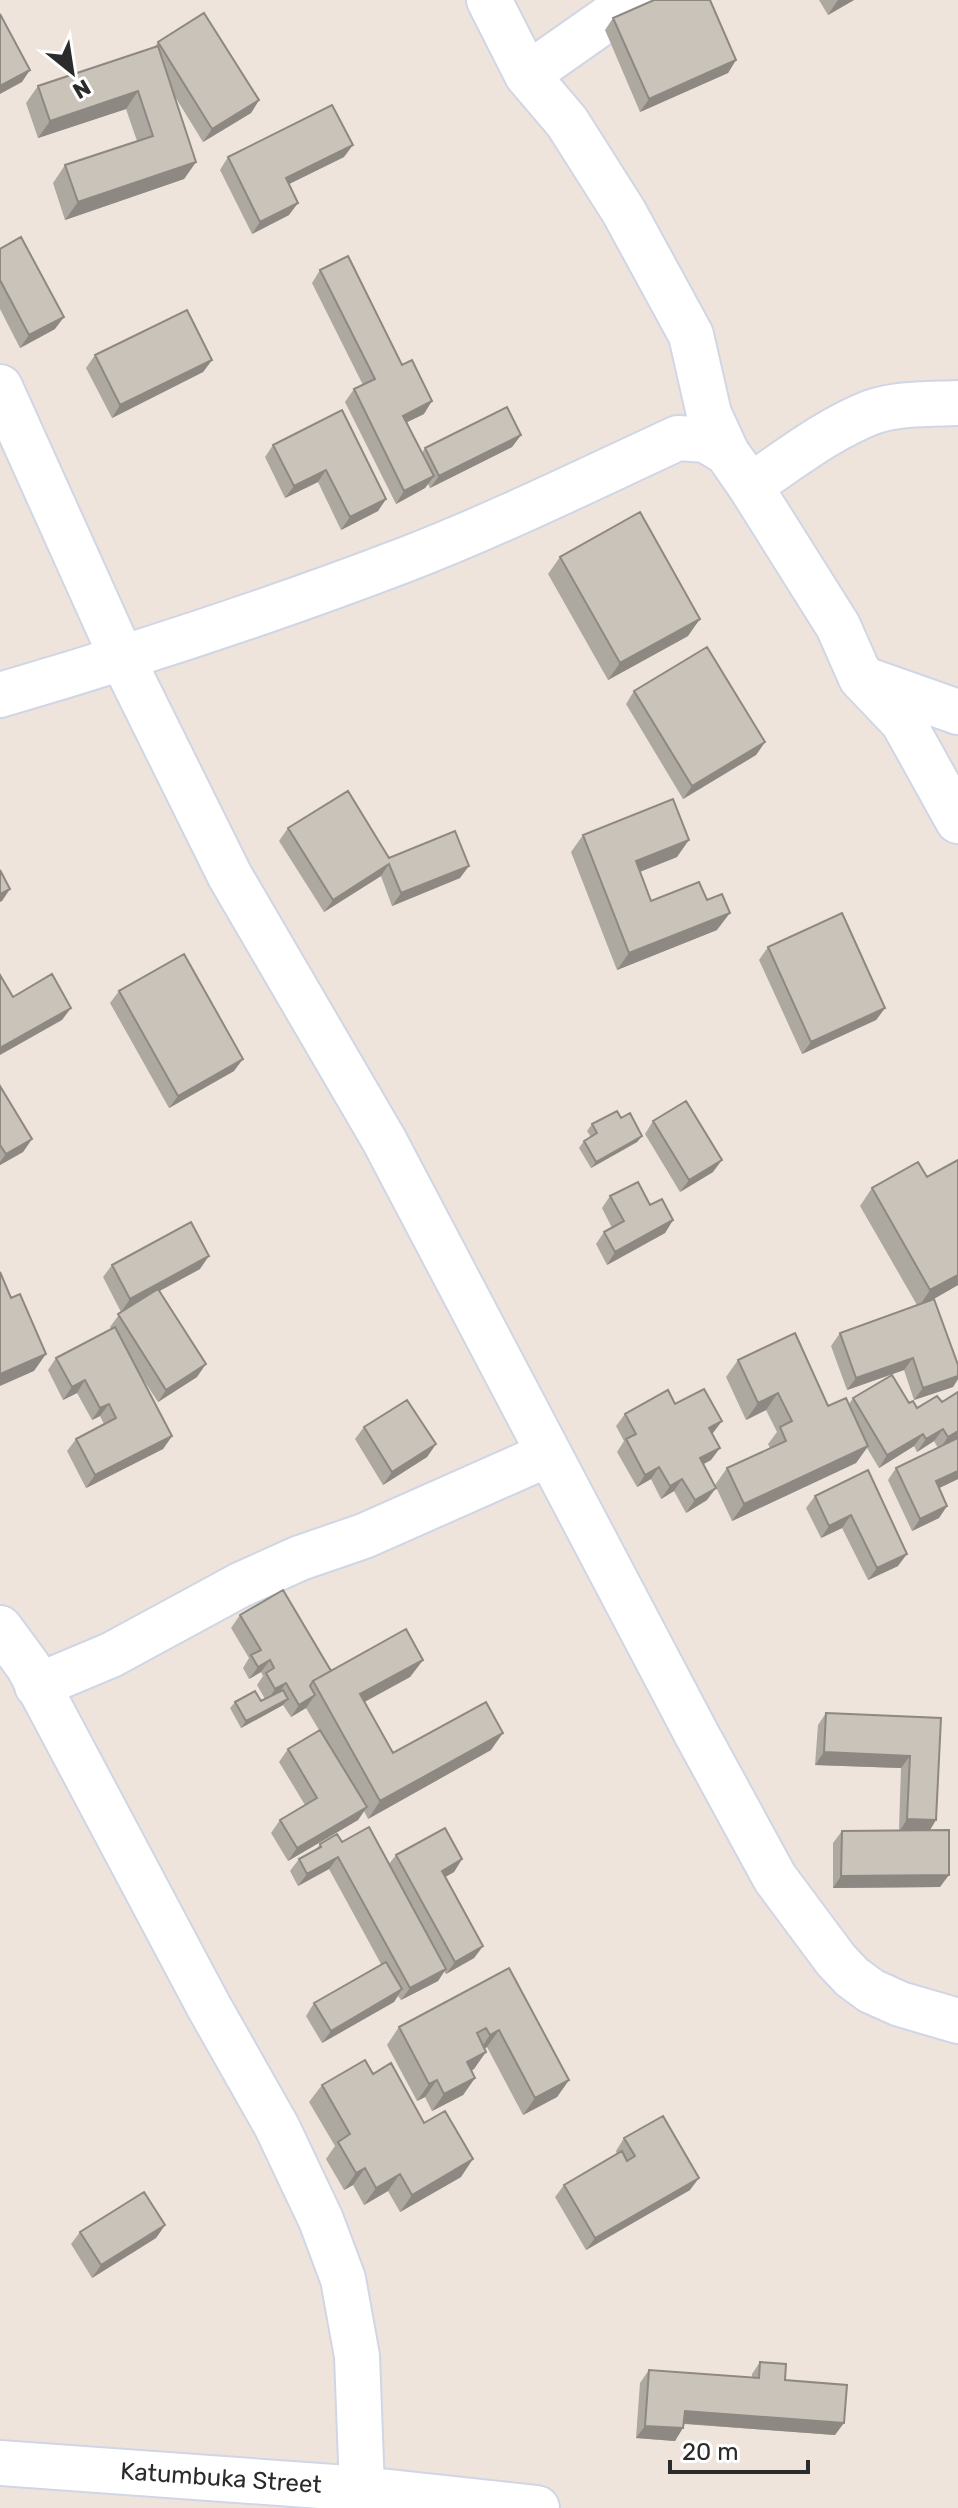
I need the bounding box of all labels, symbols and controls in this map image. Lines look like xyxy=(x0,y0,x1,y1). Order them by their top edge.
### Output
north arrow xyxy=(32,32,112,112)
text: N xyxy=(68,73,95,105)
scale bar xyxy=(670,2424,808,2474)
text: 20 m xyxy=(682,2438,739,2466)
street label: Katumbuka Street xyxy=(119,2457,323,2499)

